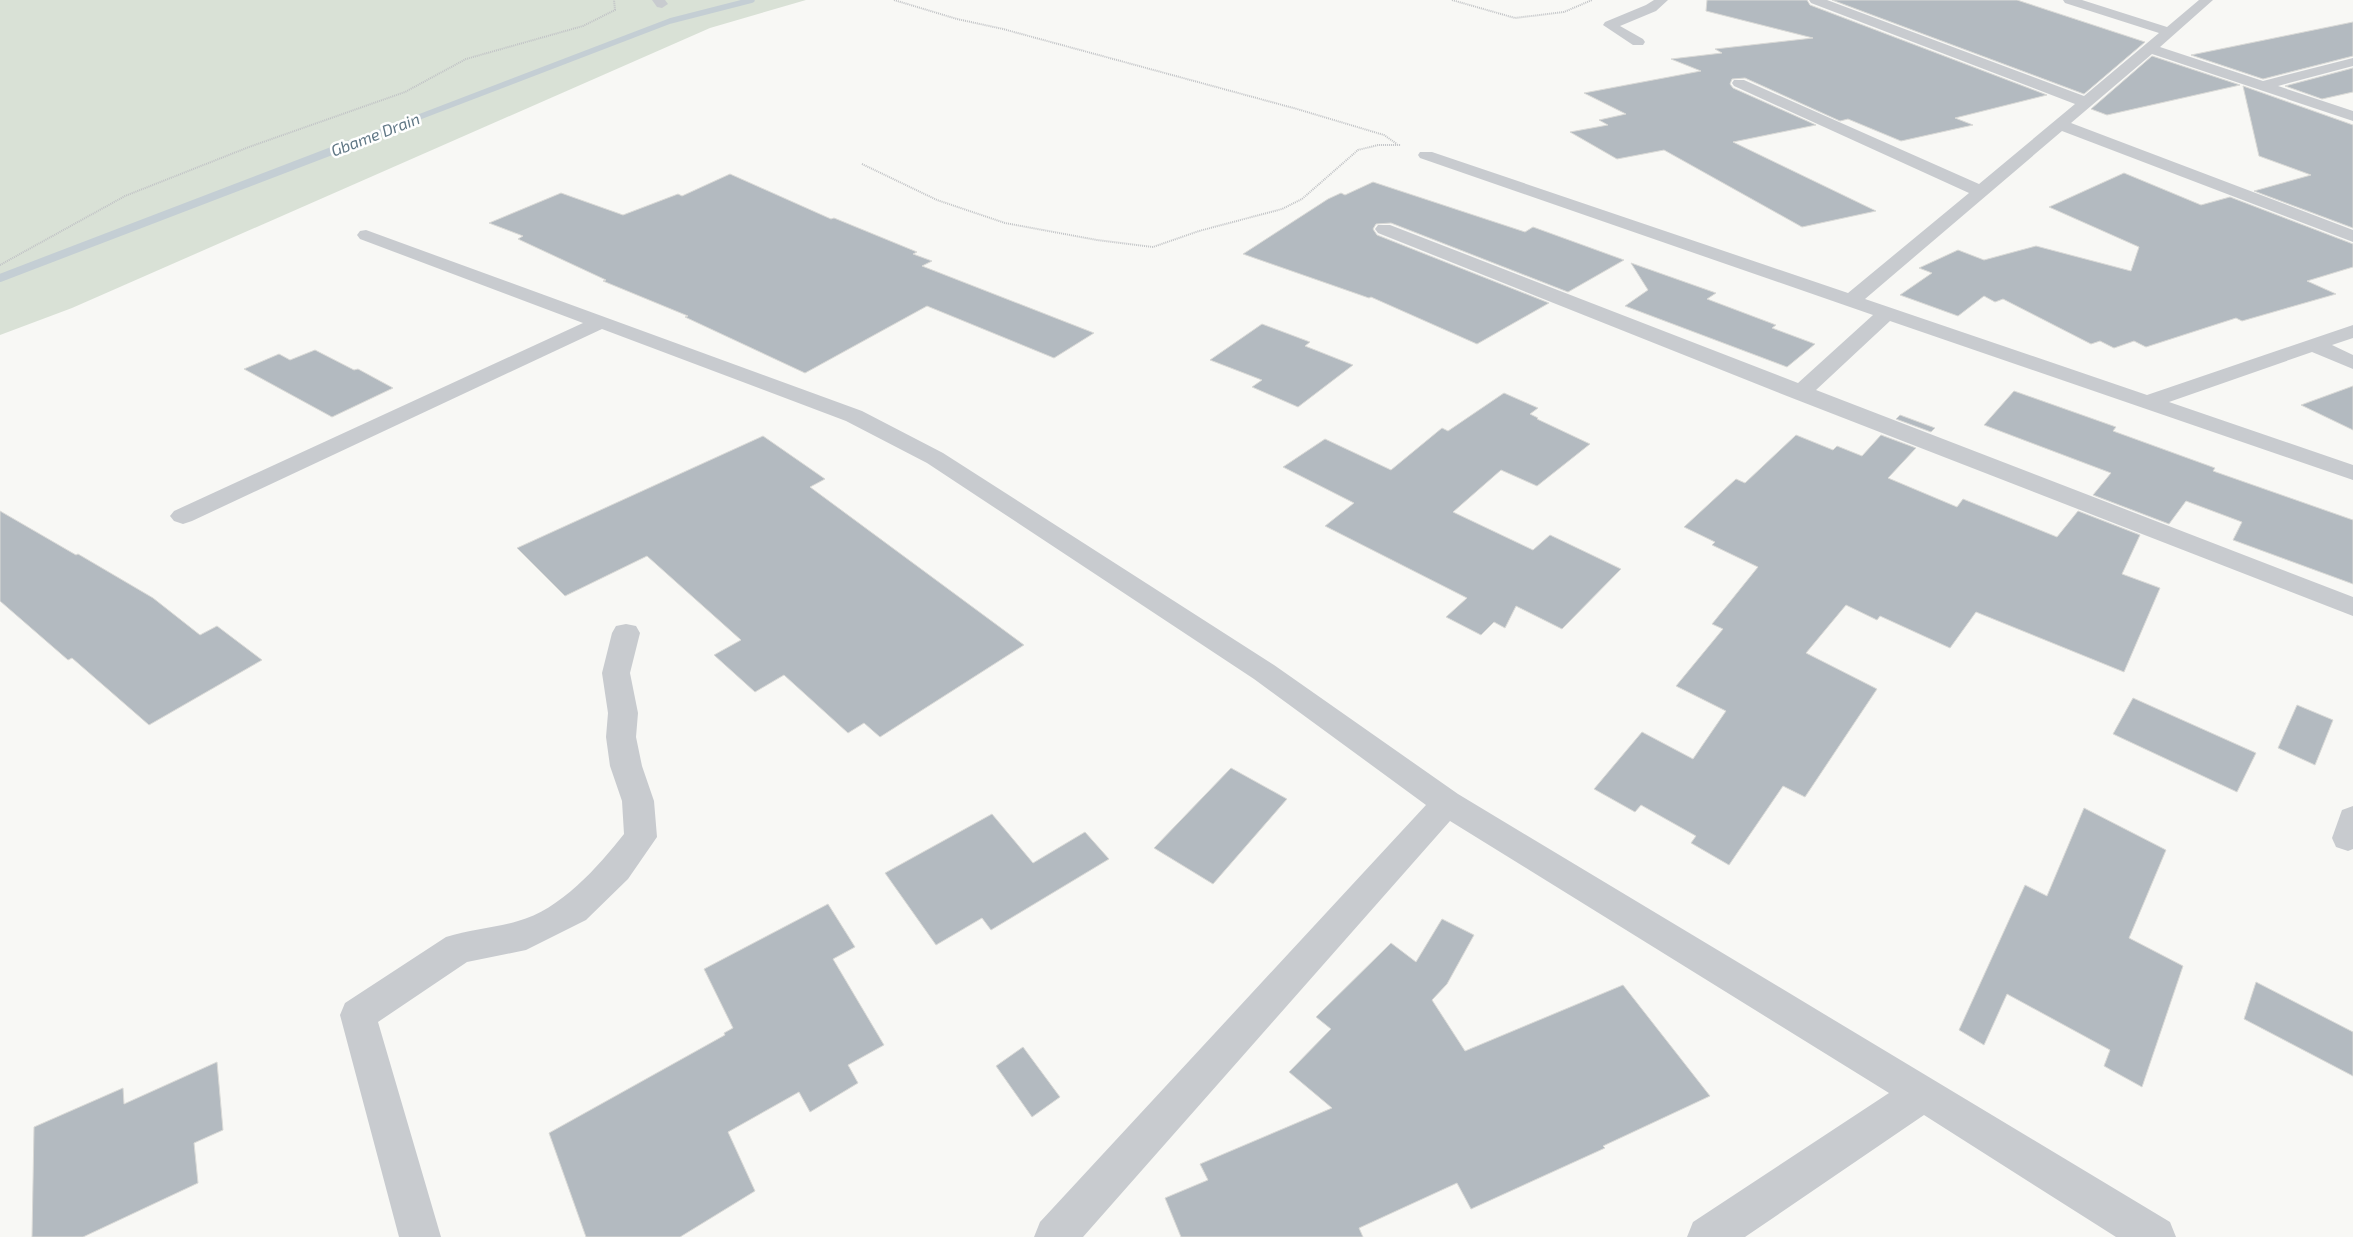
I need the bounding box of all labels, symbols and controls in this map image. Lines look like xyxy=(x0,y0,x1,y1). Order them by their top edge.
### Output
water label: Gbame Drain xyxy=(328,108,422,160)

